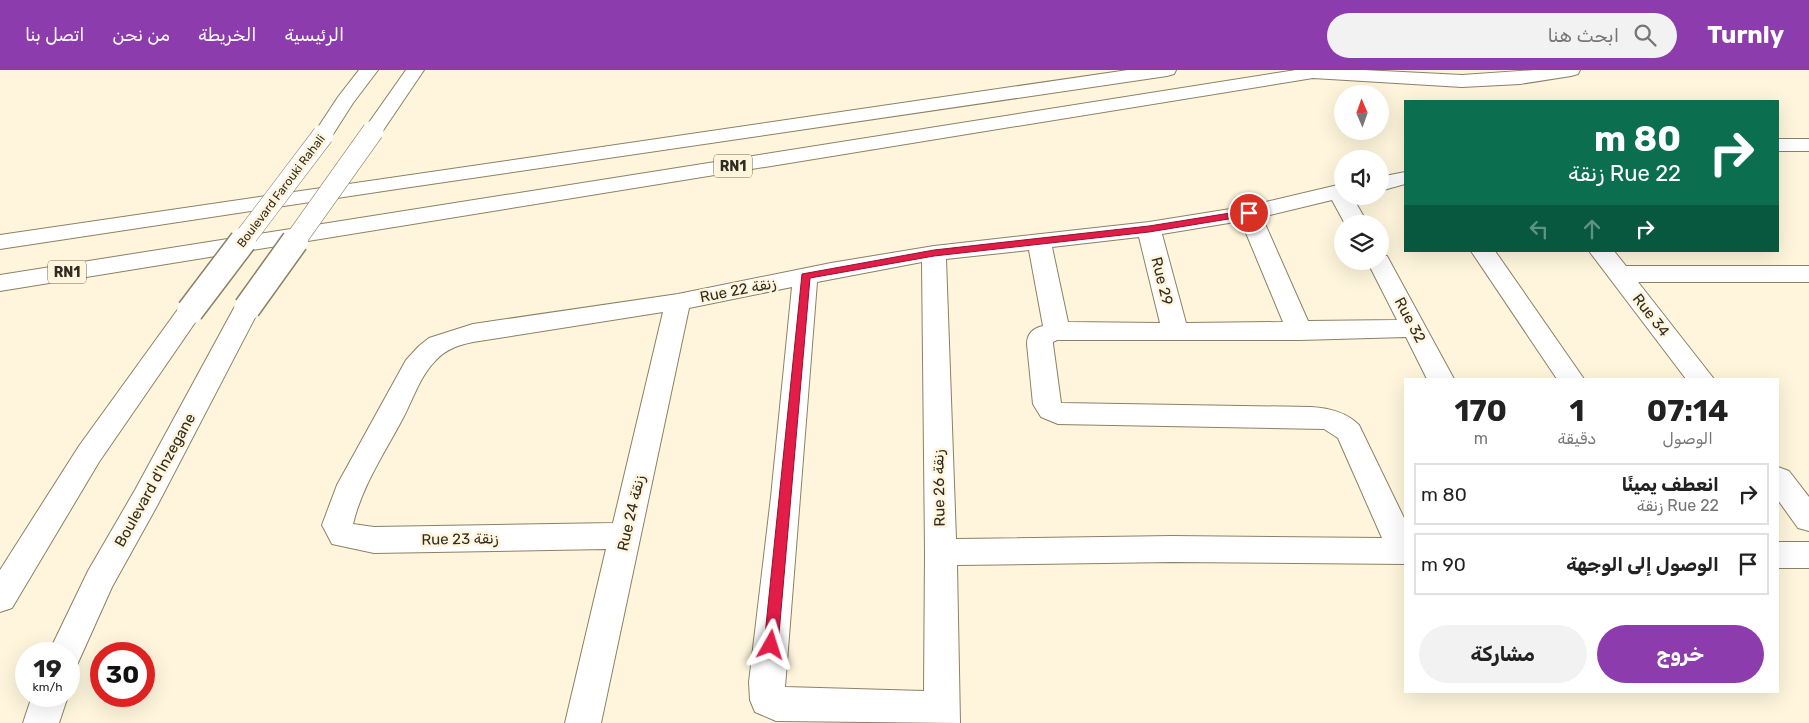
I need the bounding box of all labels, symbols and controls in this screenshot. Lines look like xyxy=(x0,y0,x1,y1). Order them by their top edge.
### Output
search box xyxy=(1327,13,1677,58)
icon: search xyxy=(1631,21,1659,49)
text: Turnly xyxy=(1707,21,1784,49)
text: اتصل بنا xyxy=(25,24,84,46)
text: من نحن xyxy=(112,24,170,46)
text: الخريطة xyxy=(198,24,256,46)
text: الرئيسية xyxy=(284,24,344,46)
text: ابحث هنا xyxy=(1547,24,1619,47)
north arrow xyxy=(1334,85,1389,140)
map controls xyxy=(1334,85,1389,270)
text: 80 m xyxy=(1594,118,1681,160)
icon: right xyxy=(1699,120,1764,185)
street label: Boulevard Farouki Rahali xyxy=(234,132,328,250)
button: sound xyxy=(1334,150,1389,205)
road number: RN1 xyxy=(714,154,752,178)
text: Rue 22 زنقة xyxy=(1568,160,1681,187)
pin xyxy=(1228,192,1270,234)
icon: arrive xyxy=(1235,199,1263,227)
button: layers xyxy=(1334,215,1389,270)
icon: left xyxy=(1525,215,1553,243)
icon: ahead xyxy=(1578,215,1606,243)
icon: right xyxy=(1631,215,1659,243)
street label: Rue 29 xyxy=(1147,255,1177,307)
road number: RN1 xyxy=(48,260,86,283)
street label: Rue 22 زنقة xyxy=(698,274,778,306)
street label: Rue 34 xyxy=(1629,290,1673,340)
street label: Rue 32 xyxy=(1391,294,1429,346)
text: 170 xyxy=(1455,393,1507,429)
text: 1 xyxy=(1569,393,1584,429)
text: 07:14 xyxy=(1647,393,1728,429)
street label: Boulevard d'Inzegane xyxy=(111,410,199,550)
text: m xyxy=(1474,429,1488,448)
text: دقيقة xyxy=(1558,429,1596,448)
text: الوصول xyxy=(1662,429,1713,448)
street label: Rue 26 زنقة xyxy=(929,449,949,527)
street label: Rue 24 زنقة xyxy=(614,473,649,553)
text: انعطف يمينًا xyxy=(1622,473,1719,496)
icon: right xyxy=(1734,480,1762,508)
text: 80 m xyxy=(1421,483,1467,506)
text: Rue 22 زنقة xyxy=(1637,496,1719,515)
street label: Rue 23 زنقة xyxy=(421,529,499,549)
icon: arrive xyxy=(1734,550,1762,578)
text: 90 m xyxy=(1421,553,1466,576)
text: الوصول إلى الوجهة xyxy=(1566,553,1719,576)
position arrow xyxy=(744,618,796,670)
button: مشاركة xyxy=(1419,625,1587,683)
button: خروج xyxy=(1597,625,1764,683)
speed limit sign: 30 xyxy=(90,642,155,707)
text: 19 xyxy=(33,654,62,683)
text: km/h xyxy=(33,680,62,694)

